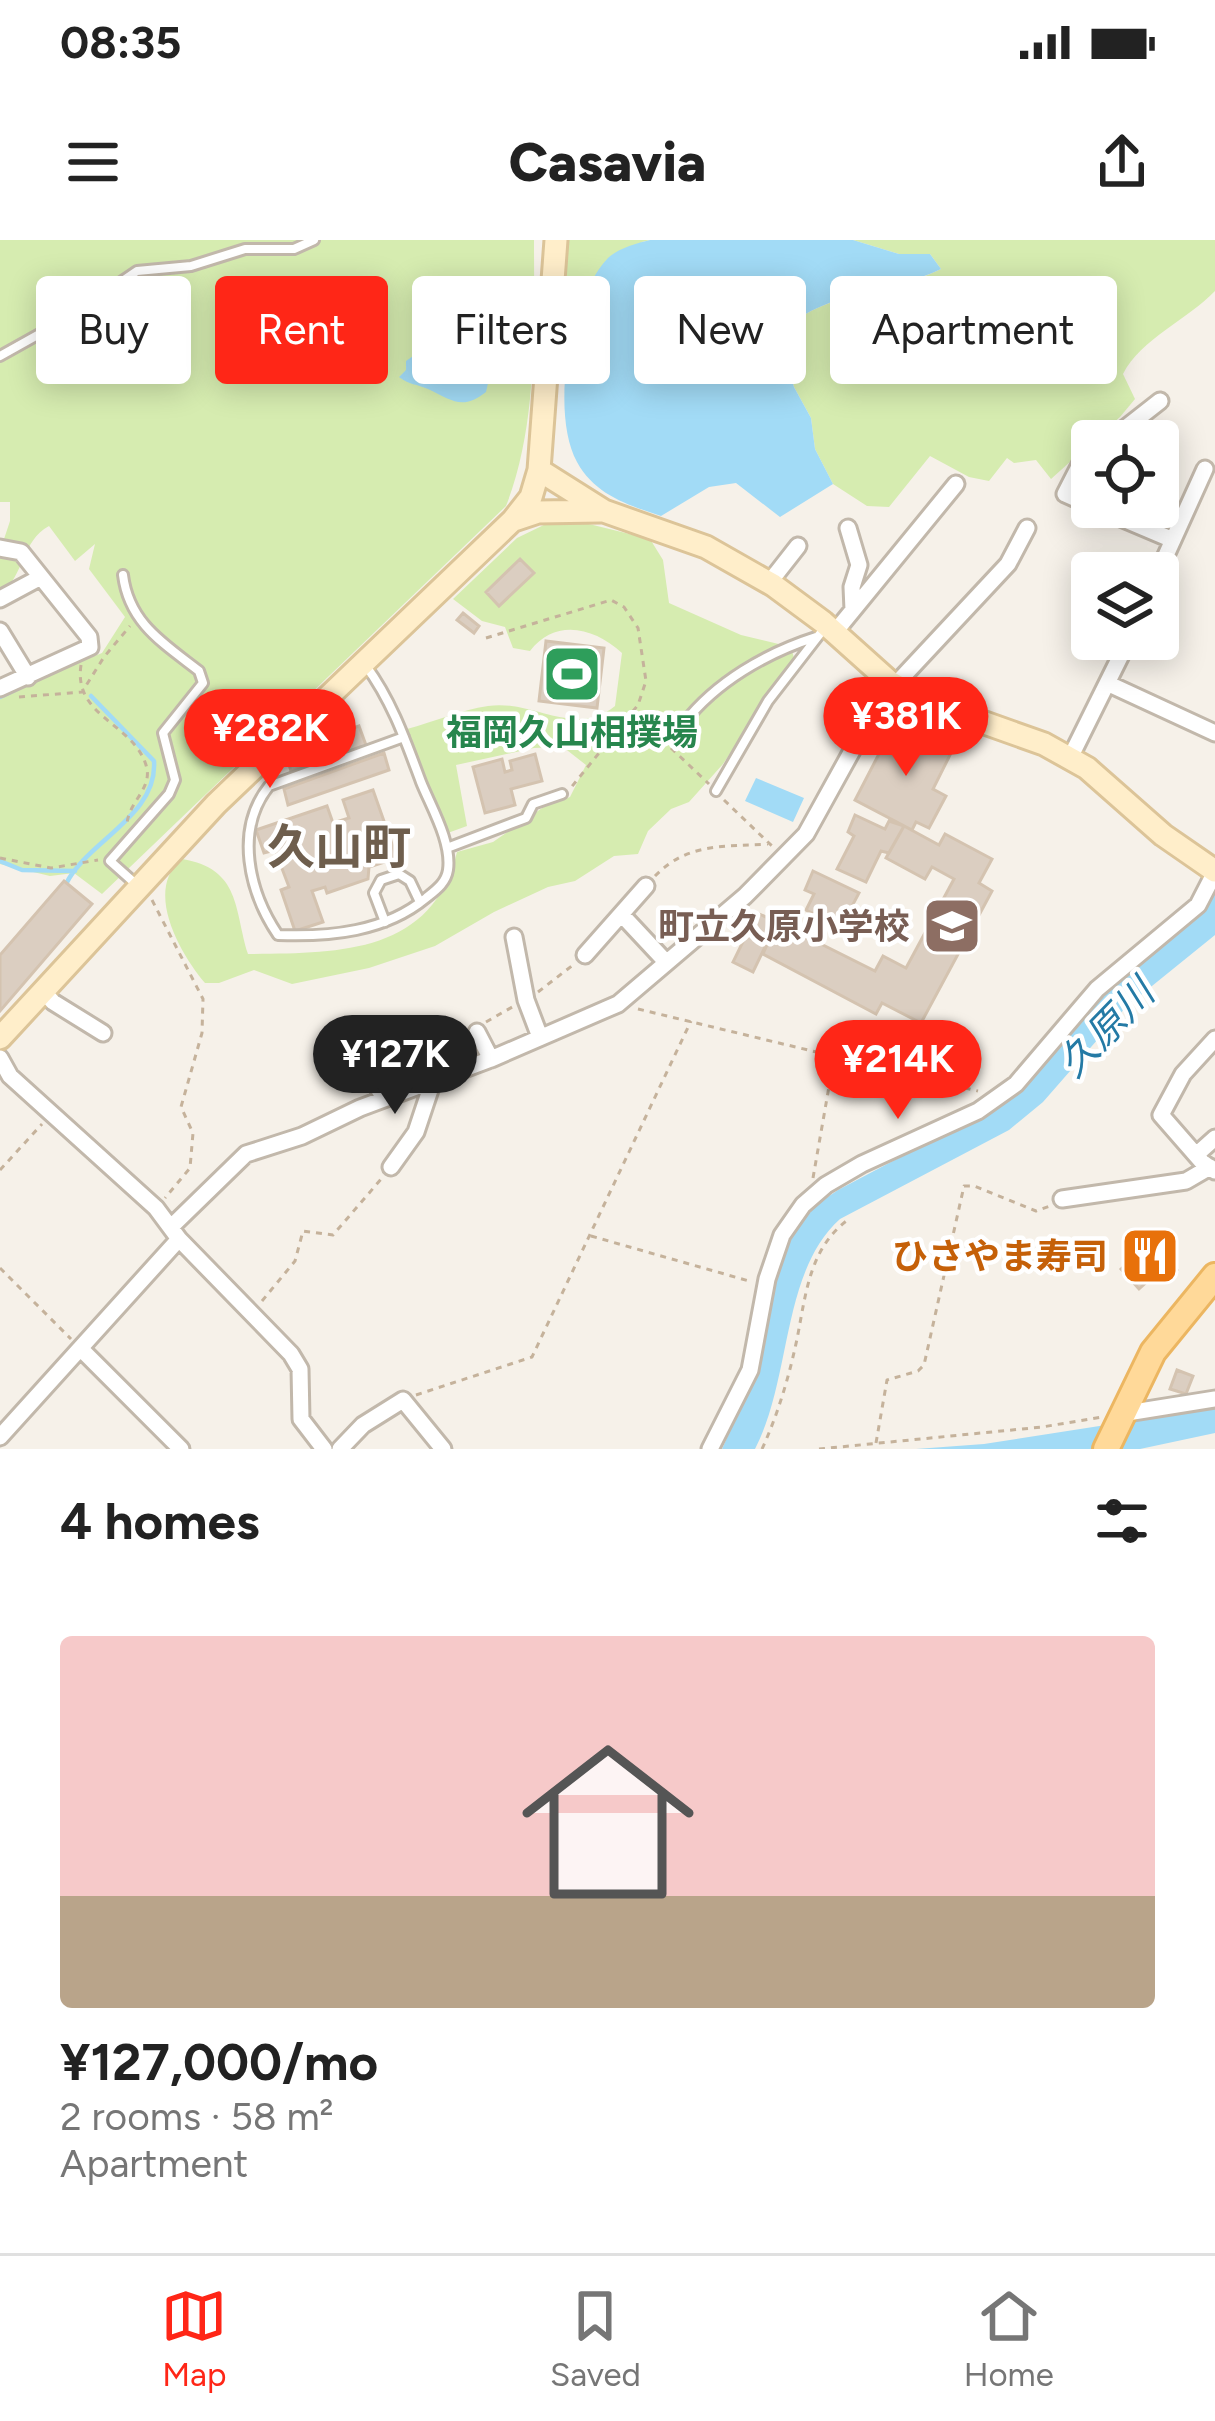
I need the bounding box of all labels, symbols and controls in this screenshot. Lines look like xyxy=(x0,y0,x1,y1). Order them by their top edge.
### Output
text: 08:35 xyxy=(60,15,181,69)
icon: menu xyxy=(60,129,126,195)
icon: share xyxy=(1089,129,1155,195)
text: Casavia xyxy=(509,130,706,195)
chip: Buy xyxy=(36,276,191,384)
chip: Rent xyxy=(215,276,388,384)
chip: Filters xyxy=(412,276,610,384)
chip: New xyxy=(634,276,806,384)
chip: Apartment xyxy=(830,276,1117,384)
map controls xyxy=(1071,420,1179,660)
button: locate xyxy=(1071,420,1179,528)
button: layers xyxy=(1071,552,1179,660)
sports icon: 福岡久山相撲場 xyxy=(541,643,603,705)
pin: ¥381K xyxy=(822,677,990,779)
pin: ¥282K xyxy=(186,689,354,791)
text: ¥381K xyxy=(850,692,962,739)
text: ¥282K xyxy=(211,704,329,751)
place label: 福岡久山相撲場 xyxy=(446,711,698,754)
district label: 久山町 xyxy=(267,818,411,876)
school or university icon: 町立久原小学校 xyxy=(921,895,983,957)
place label: 町立久原小学校 xyxy=(658,905,910,948)
water label: 久原川 xyxy=(1048,967,1166,1086)
pin: ¥127K xyxy=(311,1015,479,1117)
pin: ¥214K xyxy=(814,1020,982,1122)
text: ¥127K xyxy=(340,1030,450,1077)
text: ¥214K xyxy=(842,1035,954,1082)
restaurant icon: ひさやま寿司 xyxy=(1119,1225,1181,1287)
place label: ひさやま寿司 xyxy=(892,1235,1108,1278)
icon: filters xyxy=(1089,1488,1155,1554)
text: 4 homes xyxy=(60,1491,260,1552)
icon: home xyxy=(500,1714,716,1930)
text: ¥127,000/mo xyxy=(60,2032,378,2093)
text: 2 rooms · 58 m² xyxy=(60,2093,334,2140)
text: Apartment xyxy=(60,2140,248,2187)
tab: Map xyxy=(161,2283,227,2394)
tab: Saved xyxy=(550,2283,641,2394)
tab: Home xyxy=(964,2283,1054,2394)

